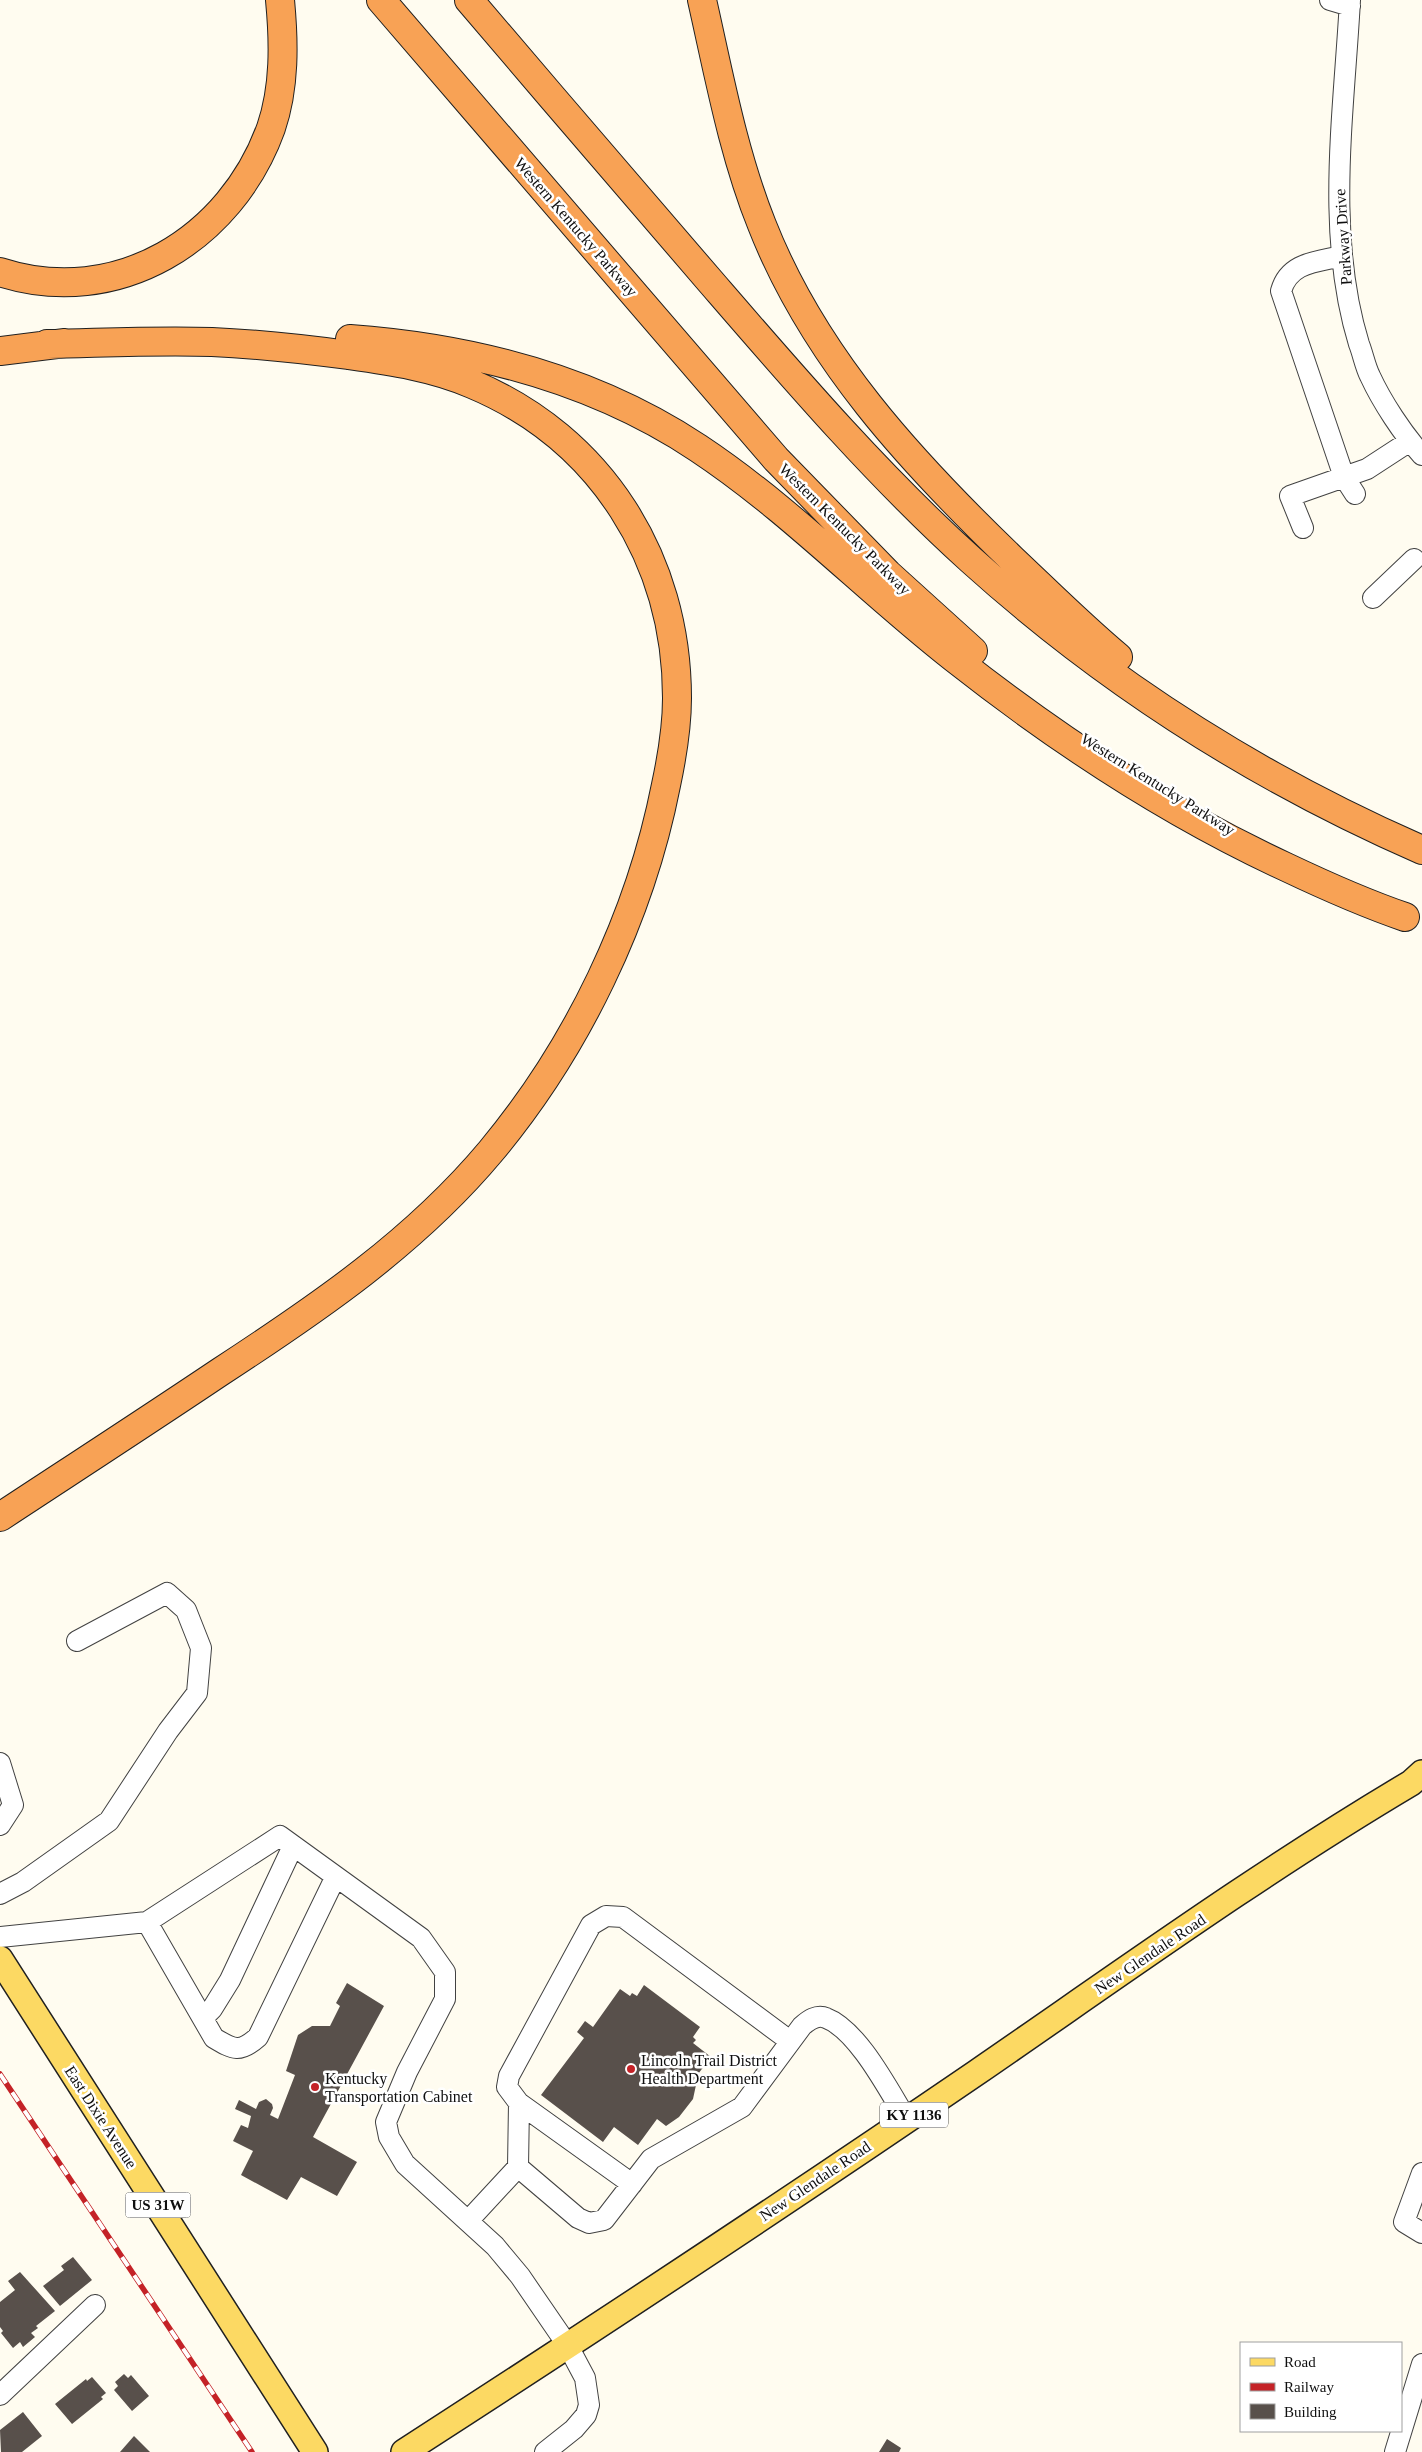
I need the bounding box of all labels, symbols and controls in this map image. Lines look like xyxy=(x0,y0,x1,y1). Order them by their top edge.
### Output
street label: Western Kentucky Parkway xyxy=(510,154,641,300)
street label: Parkway Drive xyxy=(1331,188,1356,286)
street label: Western Kentucky Parkway xyxy=(775,460,914,599)
street label: Western Kentucky Parkway xyxy=(1077,730,1238,839)
street label: New Glendale Road xyxy=(1091,1911,1209,1997)
place label: Lincoln Trail District Health Department xyxy=(641,2052,778,2088)
street label: East Dixie Avenue xyxy=(62,2063,140,2171)
marker: Lincoln Trail District Health Department xyxy=(625,2063,637,2075)
place label: Kentucky Transportation Cabinet xyxy=(325,2070,473,2106)
marker: Kentucky Transportation Cabinet xyxy=(309,2081,321,2093)
road number: KY 1136 xyxy=(880,2102,948,2128)
street label: New Glendale Road xyxy=(756,2138,874,2224)
road number: US 31W xyxy=(126,2192,190,2218)
legend xyxy=(1240,2342,1402,2432)
text: Road xyxy=(1284,2354,1316,2370)
text: Railway xyxy=(1284,2379,1334,2395)
text: Building xyxy=(1284,2404,1337,2420)

